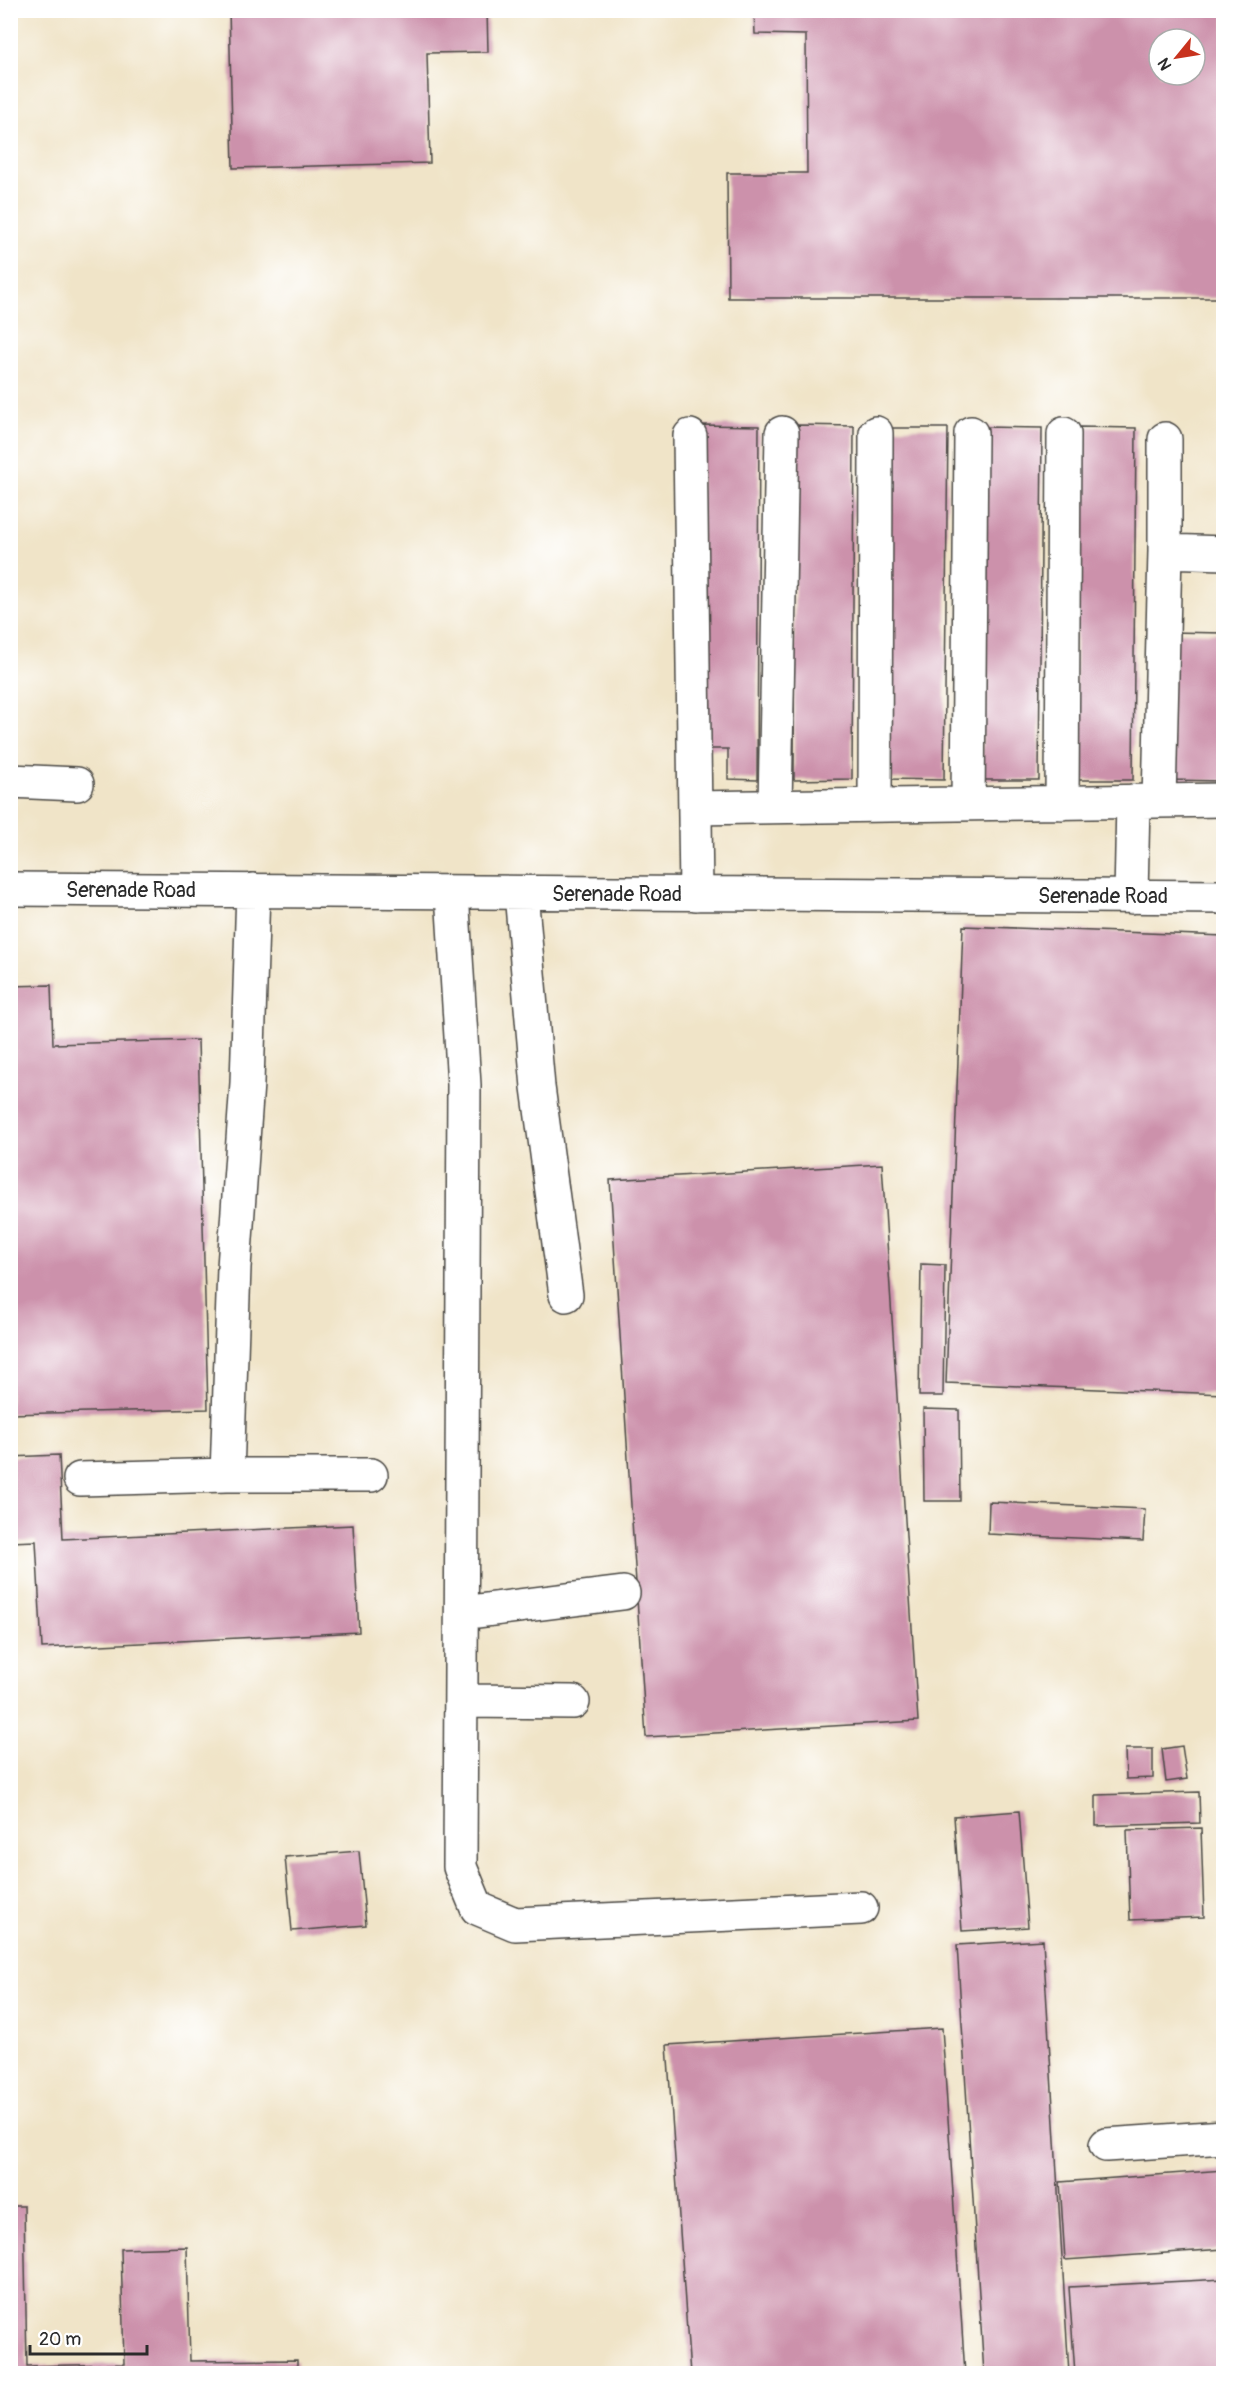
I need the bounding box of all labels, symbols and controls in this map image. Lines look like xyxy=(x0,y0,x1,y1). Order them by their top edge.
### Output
north arrow xyxy=(1147,27,1207,87)
text: N xyxy=(1153,54,1176,74)
street label: Serenade Road xyxy=(66,877,196,904)
street label: Serenade Road xyxy=(552,881,682,908)
street label: Serenade Road xyxy=(1038,883,1168,910)
scale bar xyxy=(30,2318,147,2356)
text: 20 m xyxy=(39,2328,81,2351)

